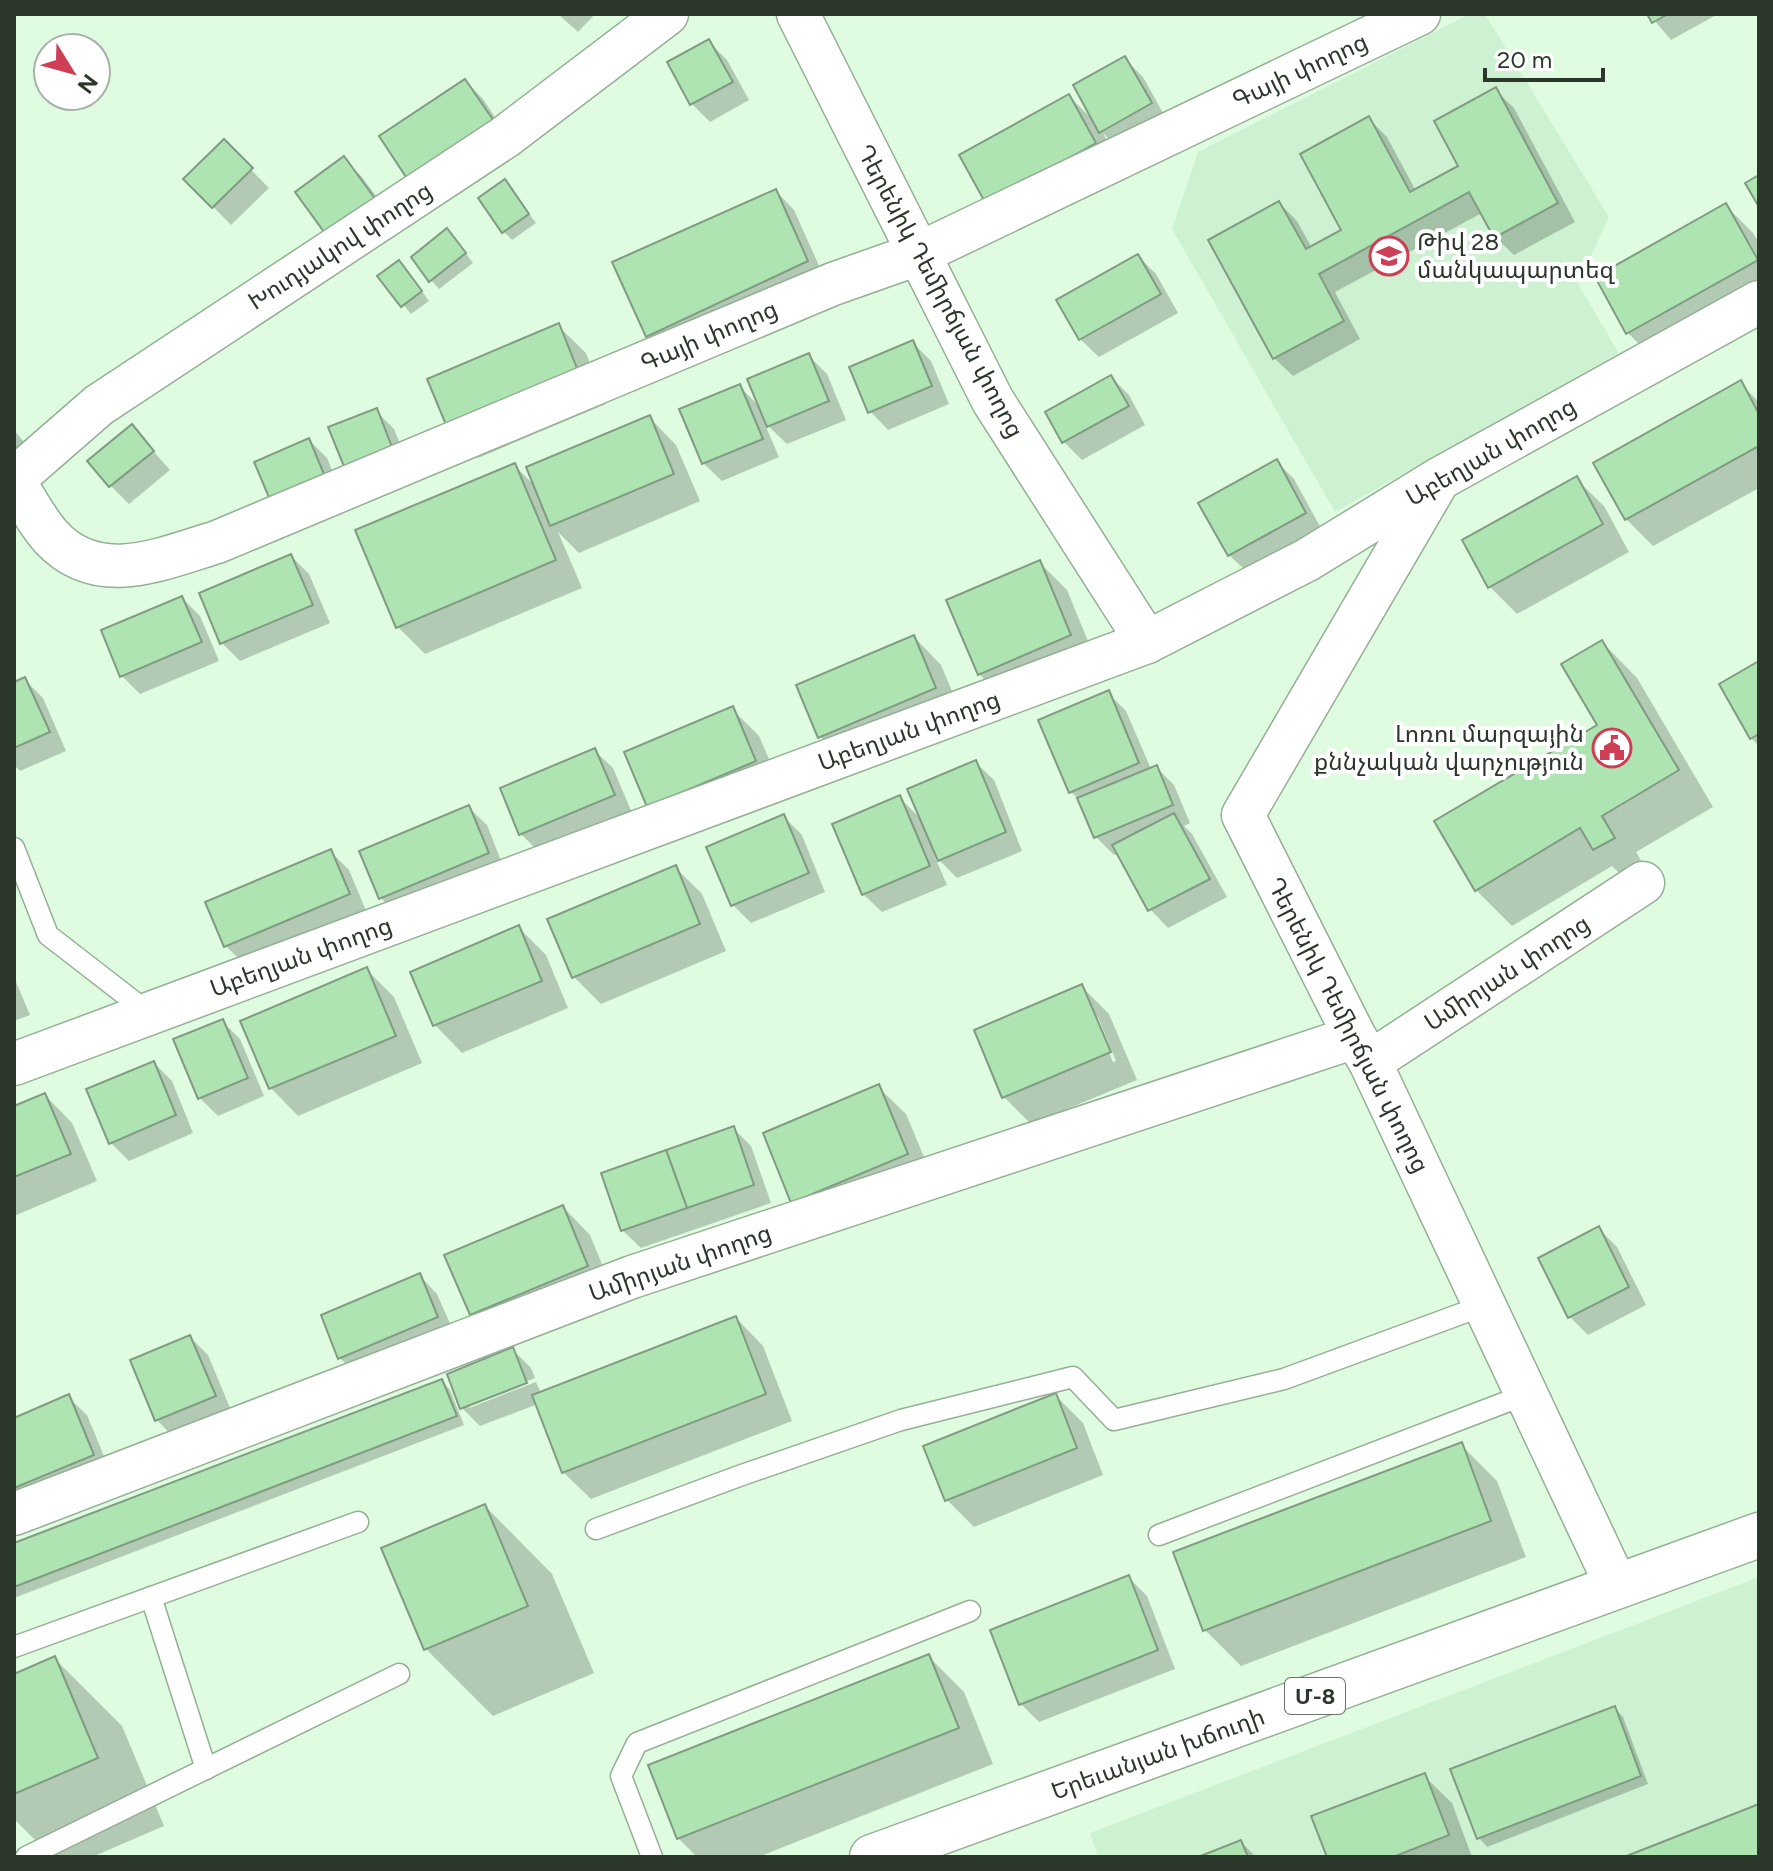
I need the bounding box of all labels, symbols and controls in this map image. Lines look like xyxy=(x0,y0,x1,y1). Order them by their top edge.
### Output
street label: Գայի փողոց xyxy=(1227,27,1372,115)
north arrow xyxy=(32,32,112,112)
scale bar xyxy=(1485,32,1603,82)
text: 20 m xyxy=(1497,45,1552,74)
text: N xyxy=(72,69,103,99)
street label: Դերենիկ Դեմիրճյան փողոց xyxy=(851,139,1030,442)
street label: Խուդյակով փողոց xyxy=(242,175,437,316)
place label: Թիվ 28 մանկապարտեզ xyxy=(1417,227,1615,284)
school or university icon: Թիվ 28 մանկապարտեզ xyxy=(1368,235,1410,277)
street label: Գայի փողոց xyxy=(636,294,782,377)
street label: Աբեղյան փողոց xyxy=(1401,391,1581,512)
street label: Աբեղյան փողոց xyxy=(814,684,1004,777)
place label: Լոռու մարզային քննչական վարչություն xyxy=(1314,719,1584,776)
public building icon: Լոռու մարզային քննչական վարչություն xyxy=(1591,727,1633,769)
street label: Դերենիկ Դեմիրճյան փողոց xyxy=(1261,872,1436,1178)
street label: Ամիրյան փողոց xyxy=(1419,908,1595,1037)
street label: Աբեղյան փողոց xyxy=(206,910,396,1003)
street label: Ամիրյան փողոց xyxy=(585,1218,775,1307)
road number: Մ-8 xyxy=(1285,1678,1345,1714)
street label: Երեւանյան խճուղի xyxy=(1047,1701,1269,1806)

